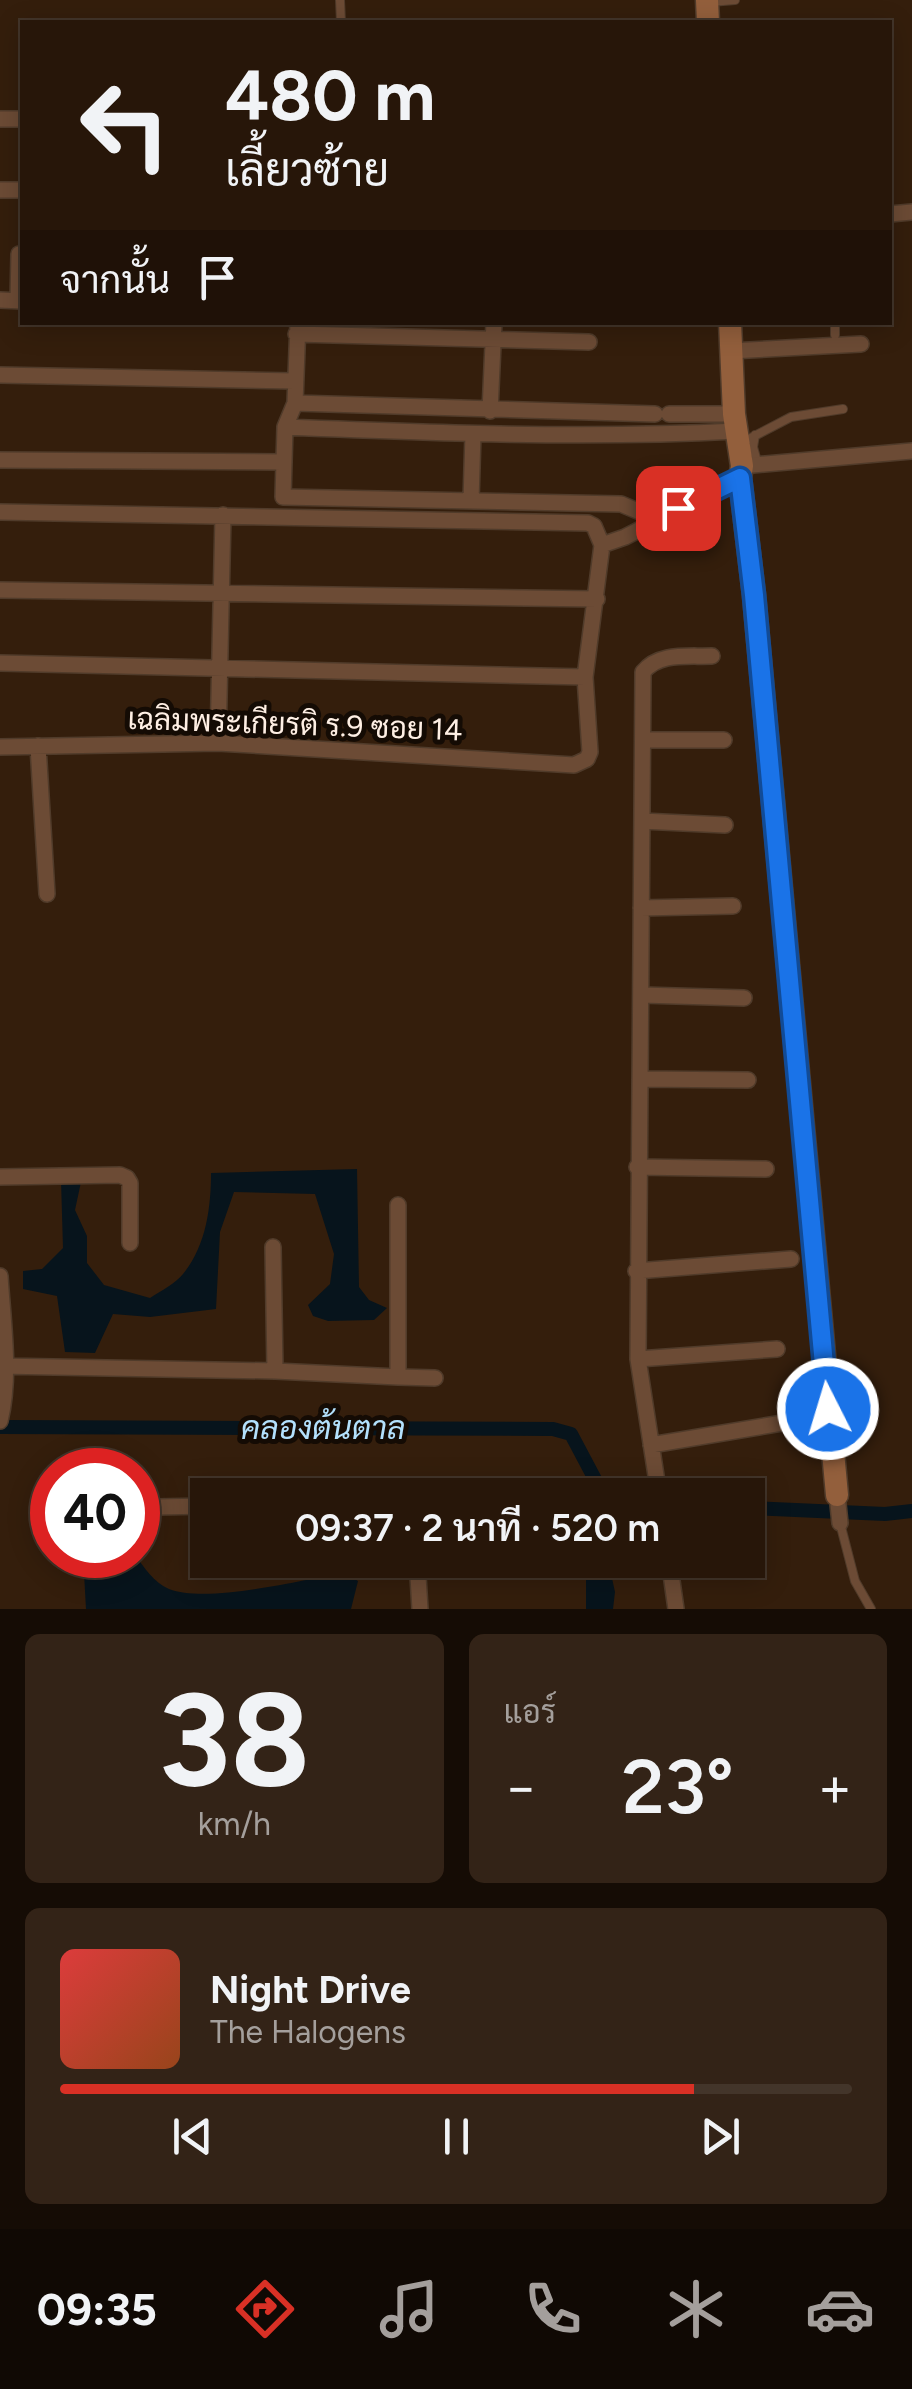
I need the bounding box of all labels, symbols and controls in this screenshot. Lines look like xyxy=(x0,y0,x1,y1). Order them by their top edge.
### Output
text: 480 m xyxy=(225,53,435,138)
icon: left xyxy=(60,60,190,190)
text: เลี้ยวซ้าย xyxy=(225,143,389,197)
icon: arrive xyxy=(190,250,245,305)
text: จากนั้น xyxy=(60,257,170,303)
pin xyxy=(636,466,721,551)
icon: arrive xyxy=(651,481,706,536)
street label: เฉลิมพระเกียรติ ร.9 ซอย 14 xyxy=(127,700,463,748)
position arrow xyxy=(776,1357,880,1461)
water label: คลองต้นตาล xyxy=(241,1407,405,1447)
speed limit sign: 40 xyxy=(30,1448,160,1578)
text: 09:37 · 2 นาที · 520 m xyxy=(295,1505,660,1551)
text: 38 xyxy=(158,1662,310,1818)
text: แอร์ xyxy=(504,1693,556,1731)
text: 23° xyxy=(622,1742,734,1832)
text: − xyxy=(504,1754,538,1820)
text: + xyxy=(818,1754,852,1820)
text: km/h xyxy=(198,1805,271,1843)
text: Night Drive xyxy=(210,1967,411,2013)
text: The Halogens xyxy=(210,2013,406,2051)
icon: previous xyxy=(165,2109,220,2164)
icon: pause xyxy=(429,2109,484,2164)
icon: next xyxy=(693,2109,748,2164)
icon: directions xyxy=(230,2274,300,2344)
icon: music xyxy=(374,2274,444,2344)
icon: phone xyxy=(518,2274,588,2344)
icon: climate xyxy=(661,2274,731,2344)
icon: car xyxy=(805,2274,875,2344)
text: 09:35 xyxy=(37,2282,157,2336)

